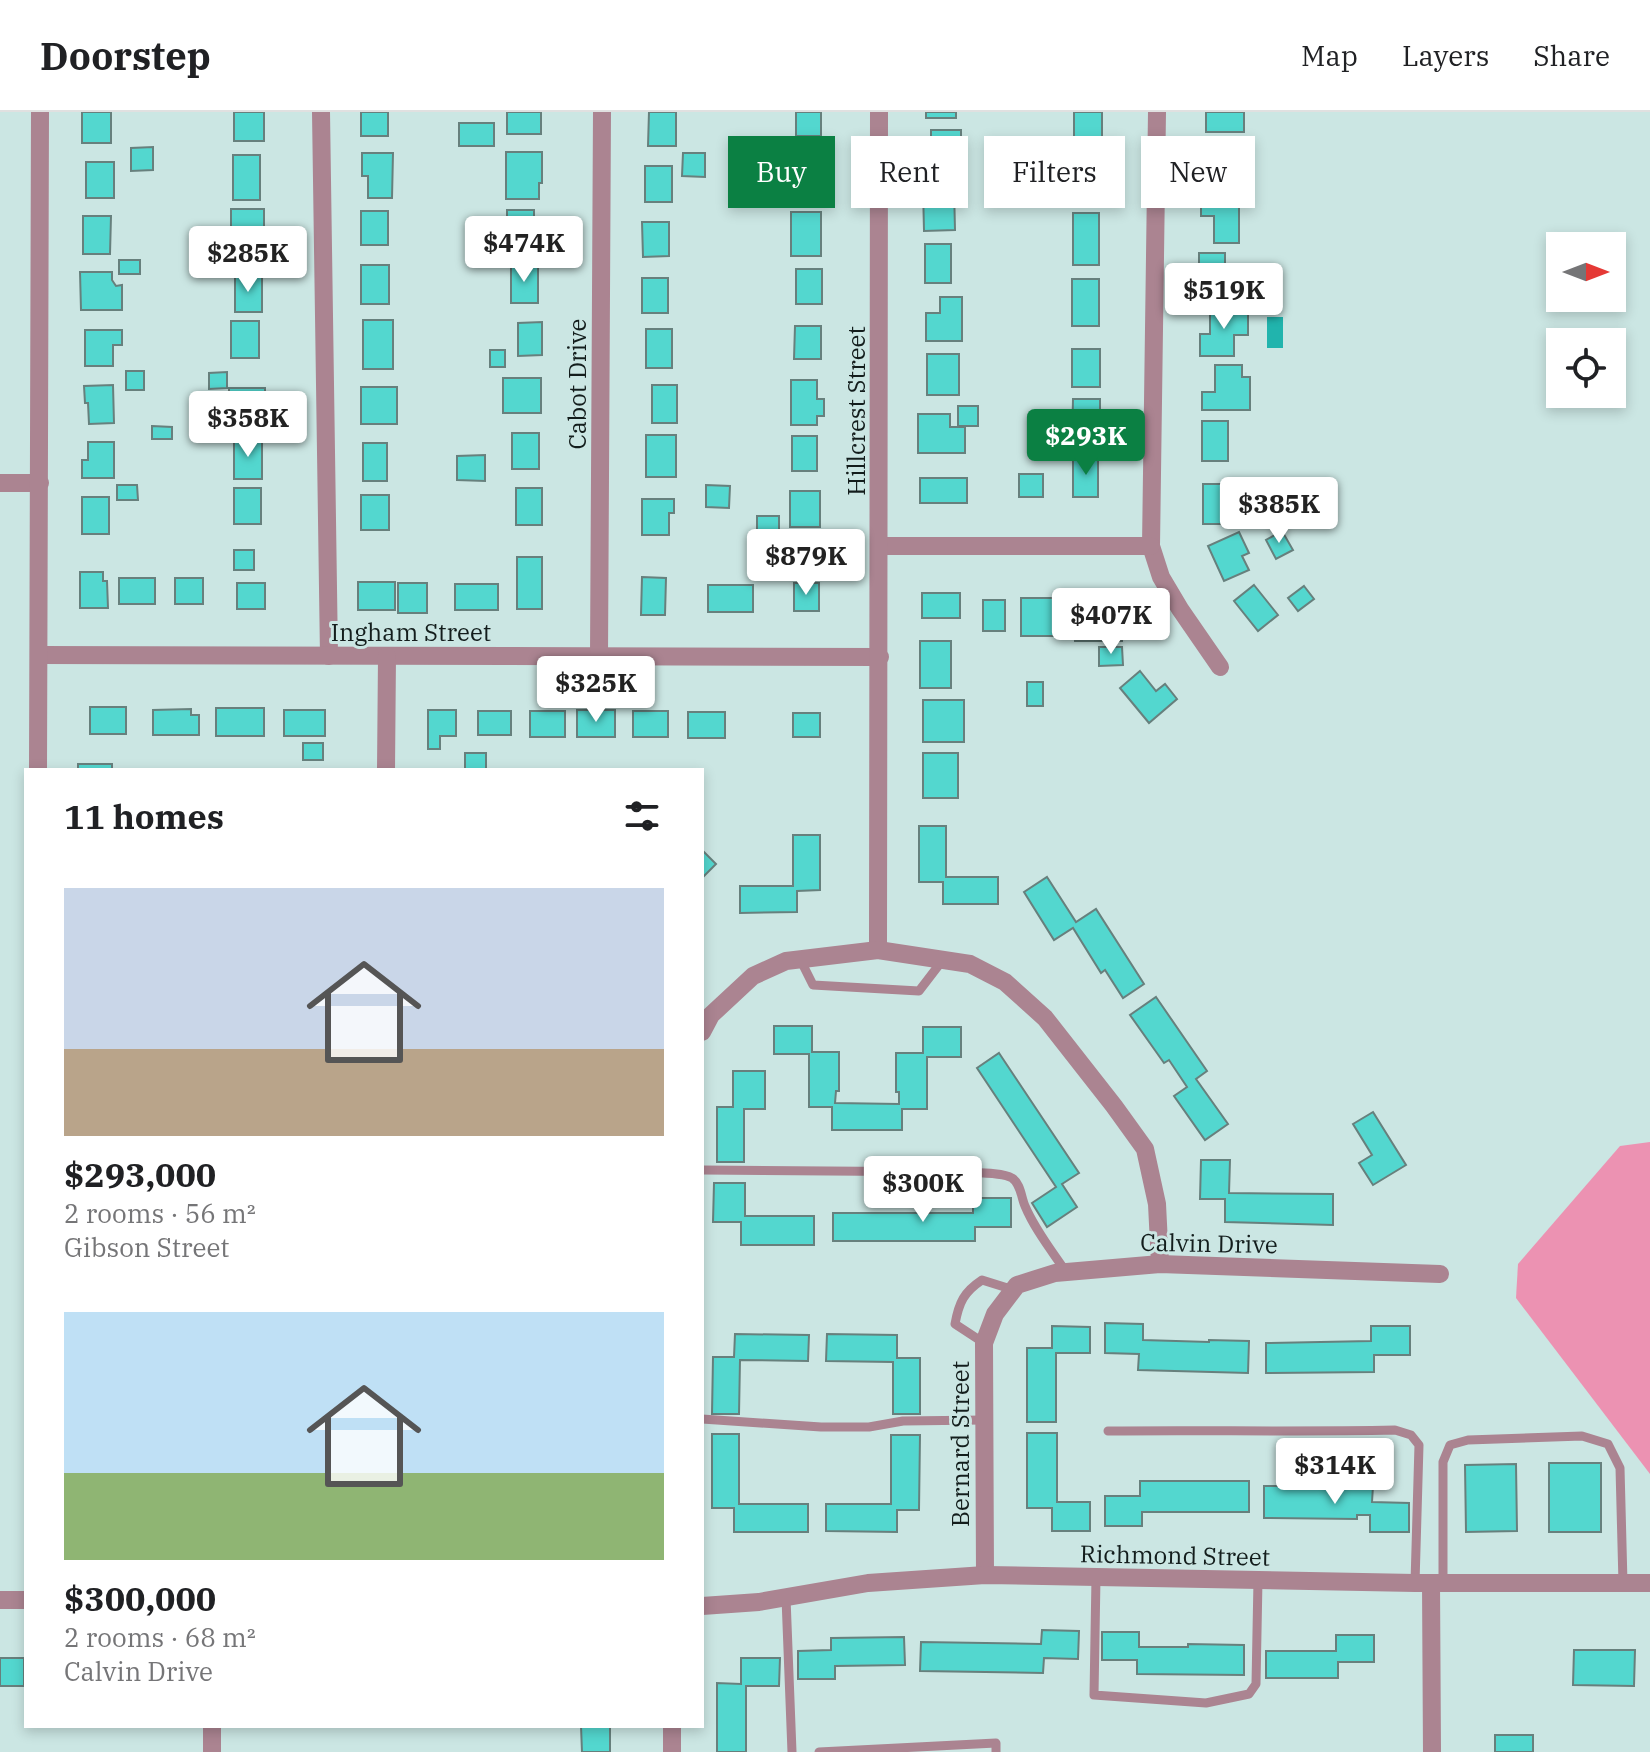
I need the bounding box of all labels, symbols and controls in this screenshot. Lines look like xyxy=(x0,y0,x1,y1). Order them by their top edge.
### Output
text: Doorstep xyxy=(40,31,211,80)
text: Map xyxy=(1301,37,1358,74)
text: Layers xyxy=(1402,37,1489,74)
text: Share xyxy=(1533,37,1610,74)
chip: Buy xyxy=(728,136,835,208)
chip: Rent xyxy=(851,136,968,208)
chip: Filters xyxy=(984,136,1125,208)
chip: New xyxy=(1141,136,1255,208)
pin: $474K xyxy=(468,216,580,284)
text: $474K xyxy=(483,225,565,259)
pin: $285K xyxy=(192,226,304,294)
north arrow xyxy=(1546,232,1626,312)
map controls xyxy=(1546,232,1626,408)
text: $285K xyxy=(207,235,289,269)
pin: $519K xyxy=(1168,263,1280,331)
text: $519K xyxy=(1183,272,1265,306)
street label: Cabot Drive xyxy=(561,319,593,449)
street label: Hillcrest Street xyxy=(840,326,872,496)
button: locate xyxy=(1546,328,1626,408)
pin: $358K xyxy=(192,391,304,459)
text: $358K xyxy=(207,400,289,434)
pin: $293K xyxy=(1030,409,1142,477)
text: $293K xyxy=(1045,418,1127,452)
pin: $385K xyxy=(1223,477,1335,545)
text: $385K xyxy=(1238,486,1320,520)
pin: $879K xyxy=(750,529,862,597)
text: $879K xyxy=(765,538,847,572)
pin: $407K xyxy=(1055,588,1167,656)
text: $407K xyxy=(1070,597,1152,631)
street label: Ingham Street xyxy=(331,616,491,648)
pin: $325K xyxy=(540,656,652,724)
text: $325K xyxy=(555,665,637,699)
text: 11 homes xyxy=(64,794,224,838)
icon: filters xyxy=(620,794,664,838)
icon: home xyxy=(292,940,436,1084)
text: $293,000 xyxy=(64,1152,216,1196)
pin: $300K xyxy=(867,1156,979,1224)
text: $300K xyxy=(882,1165,964,1199)
text: 2 rooms · 56 m² xyxy=(64,1196,256,1230)
street label: Calvin Drive xyxy=(1140,1226,1278,1260)
text: Gibson Street xyxy=(64,1230,230,1264)
street label: Bernard Street xyxy=(944,1361,976,1527)
icon: home xyxy=(292,1364,436,1508)
pin: $314K xyxy=(1279,1438,1391,1506)
text: $314K xyxy=(1294,1447,1376,1481)
street label: Richmond Street xyxy=(1080,1537,1270,1573)
text: $300,000 xyxy=(64,1576,216,1620)
text: 2 rooms · 68 m² xyxy=(64,1620,256,1654)
text: Calvin Drive xyxy=(64,1654,213,1688)

